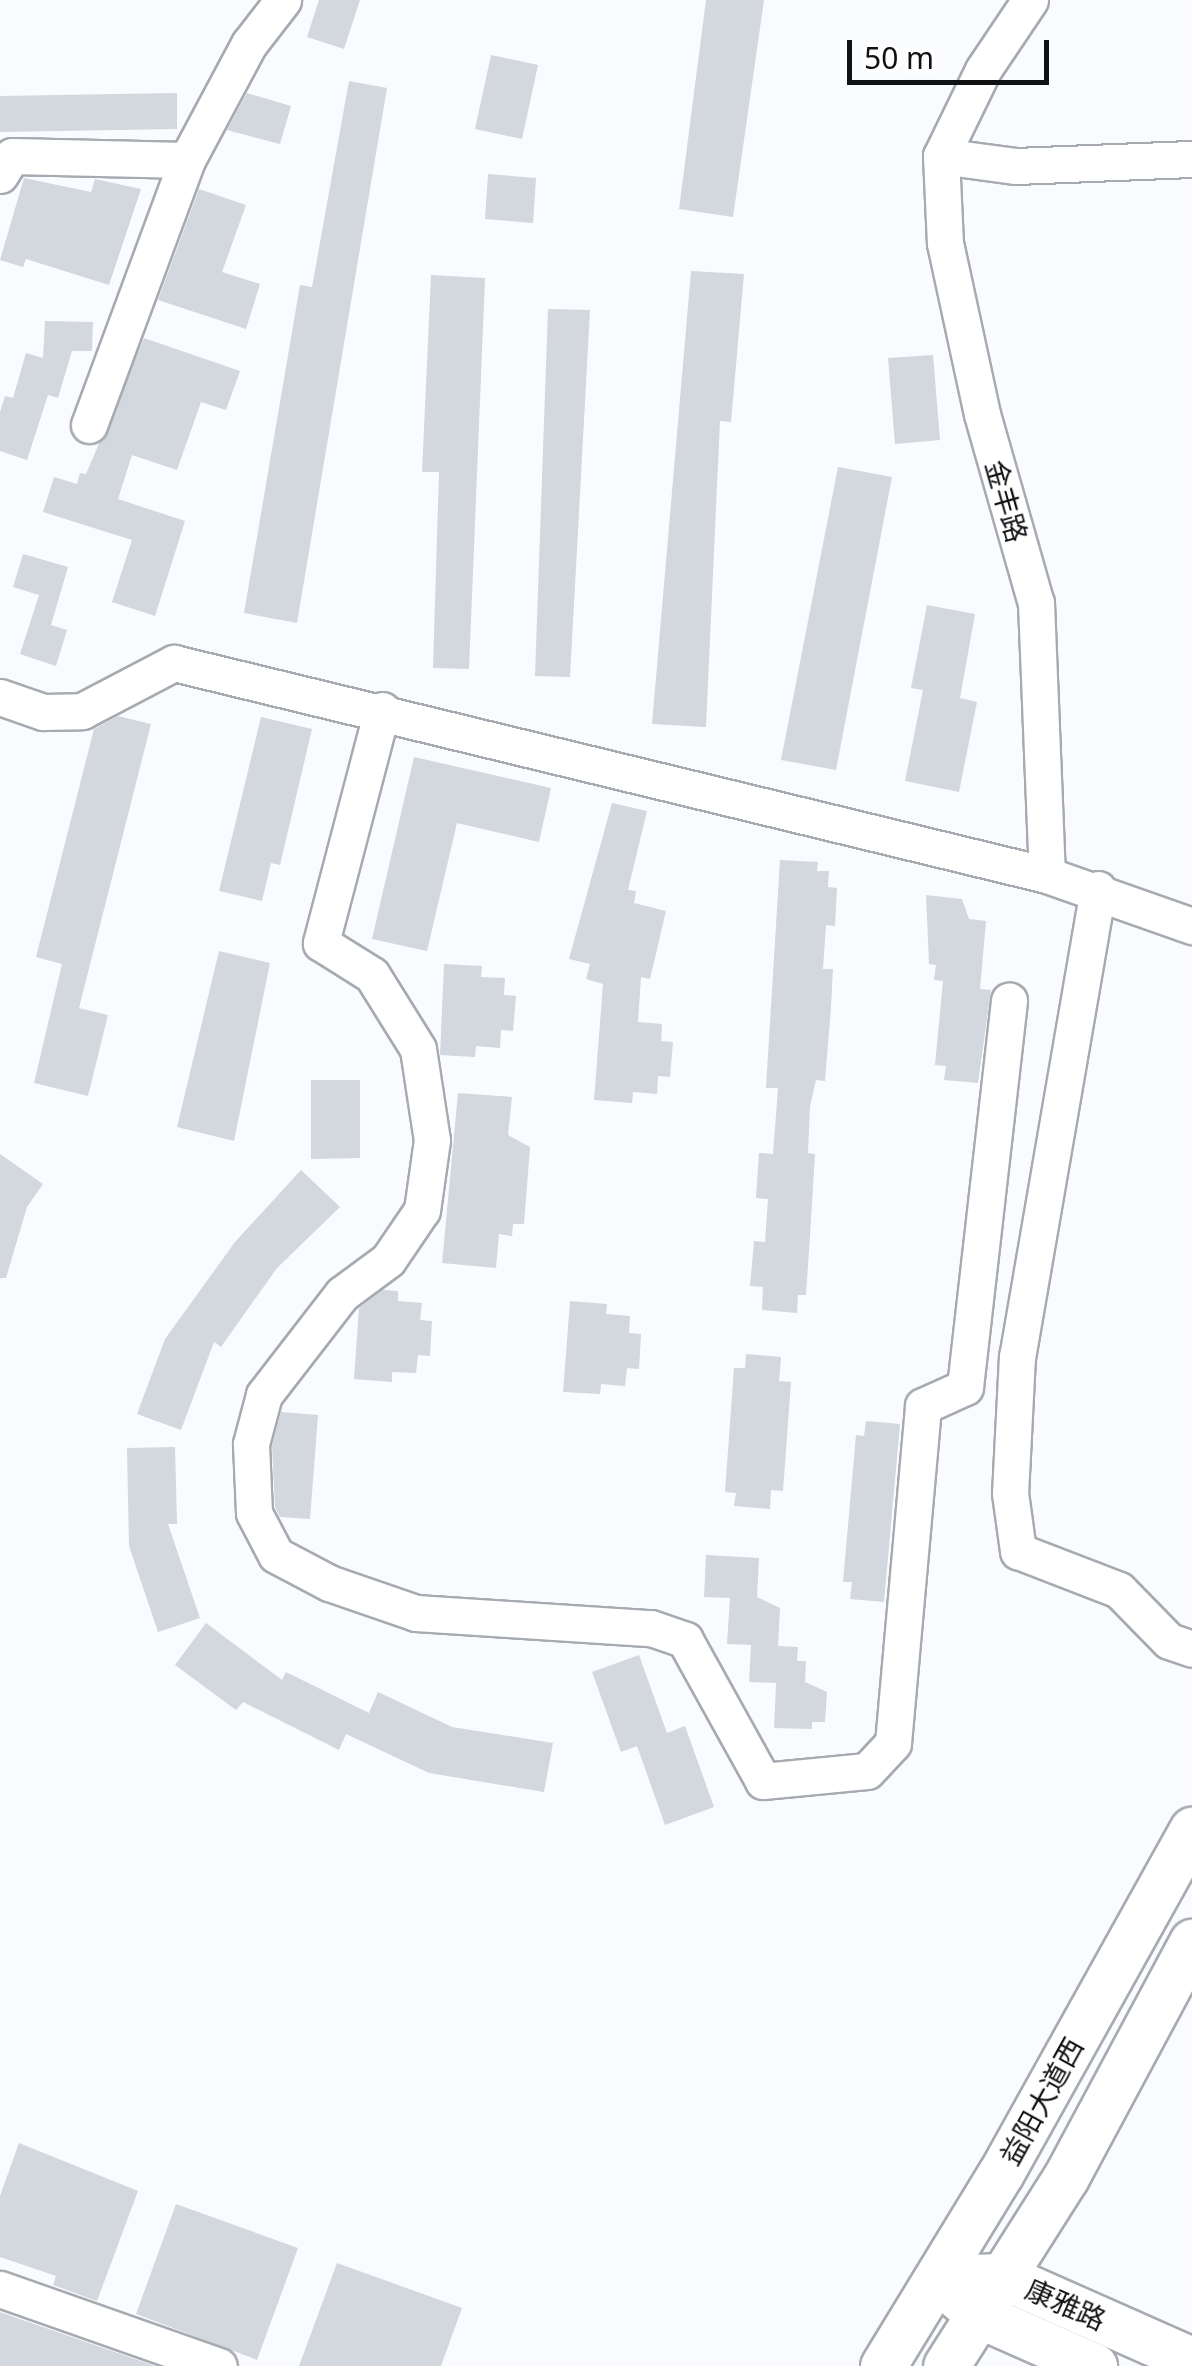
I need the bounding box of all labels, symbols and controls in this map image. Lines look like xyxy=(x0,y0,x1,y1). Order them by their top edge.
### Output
scale bar xyxy=(852,20,1054,82)
text: 50 m xyxy=(864,37,934,78)
street label: 金丰路 xyxy=(979,456,1035,546)
street label: 益阳大道西 xyxy=(992,2032,1090,2170)
street label: 康雅路 xyxy=(1021,2272,1111,2336)

